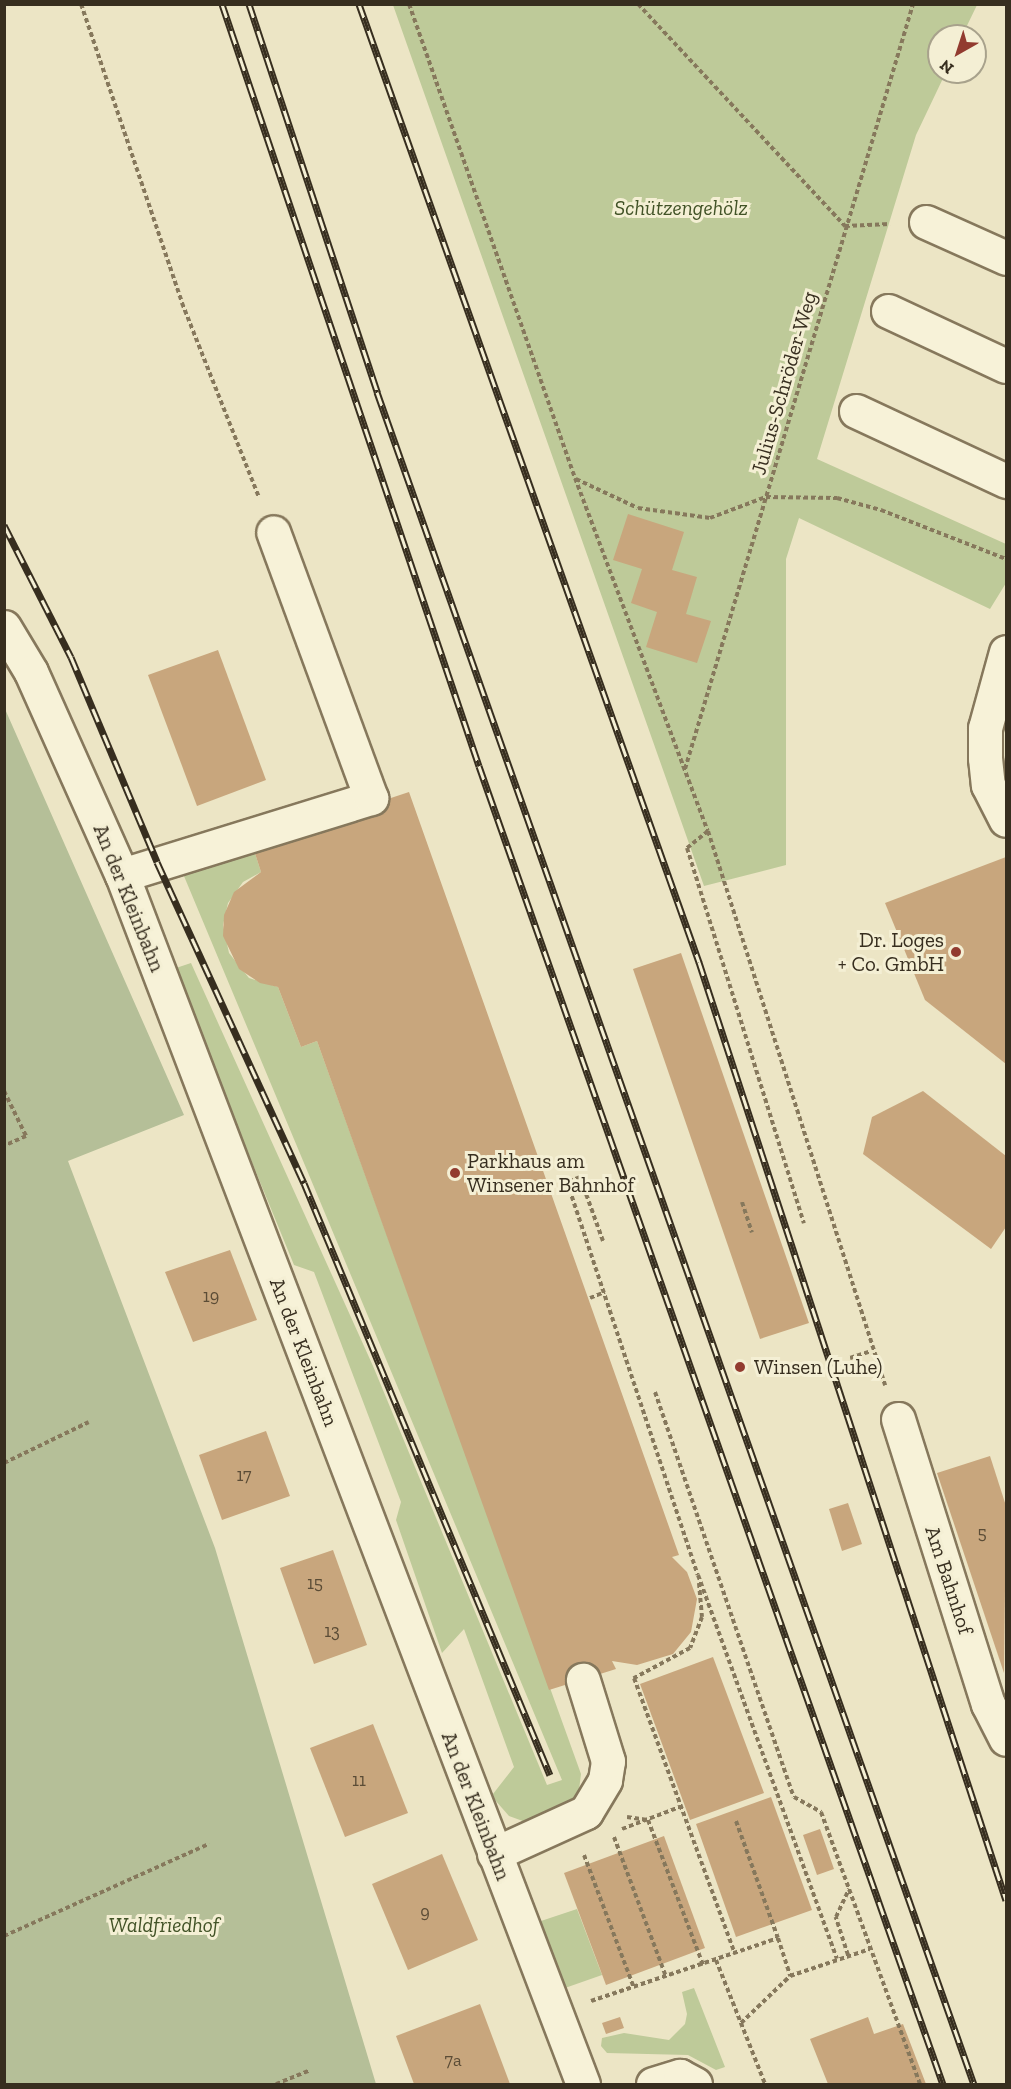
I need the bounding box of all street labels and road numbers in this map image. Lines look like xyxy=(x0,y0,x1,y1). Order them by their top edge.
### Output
street label: Julius-Schröder-Weg xyxy=(746,288,822,478)
street label: An der Kleinbahn xyxy=(88,820,170,976)
street label: An der Kleinbahn xyxy=(264,1274,344,1430)
street label: Am Bahnhof xyxy=(920,1523,978,1637)
street label: An der Kleinbahn xyxy=(436,1728,516,1884)

